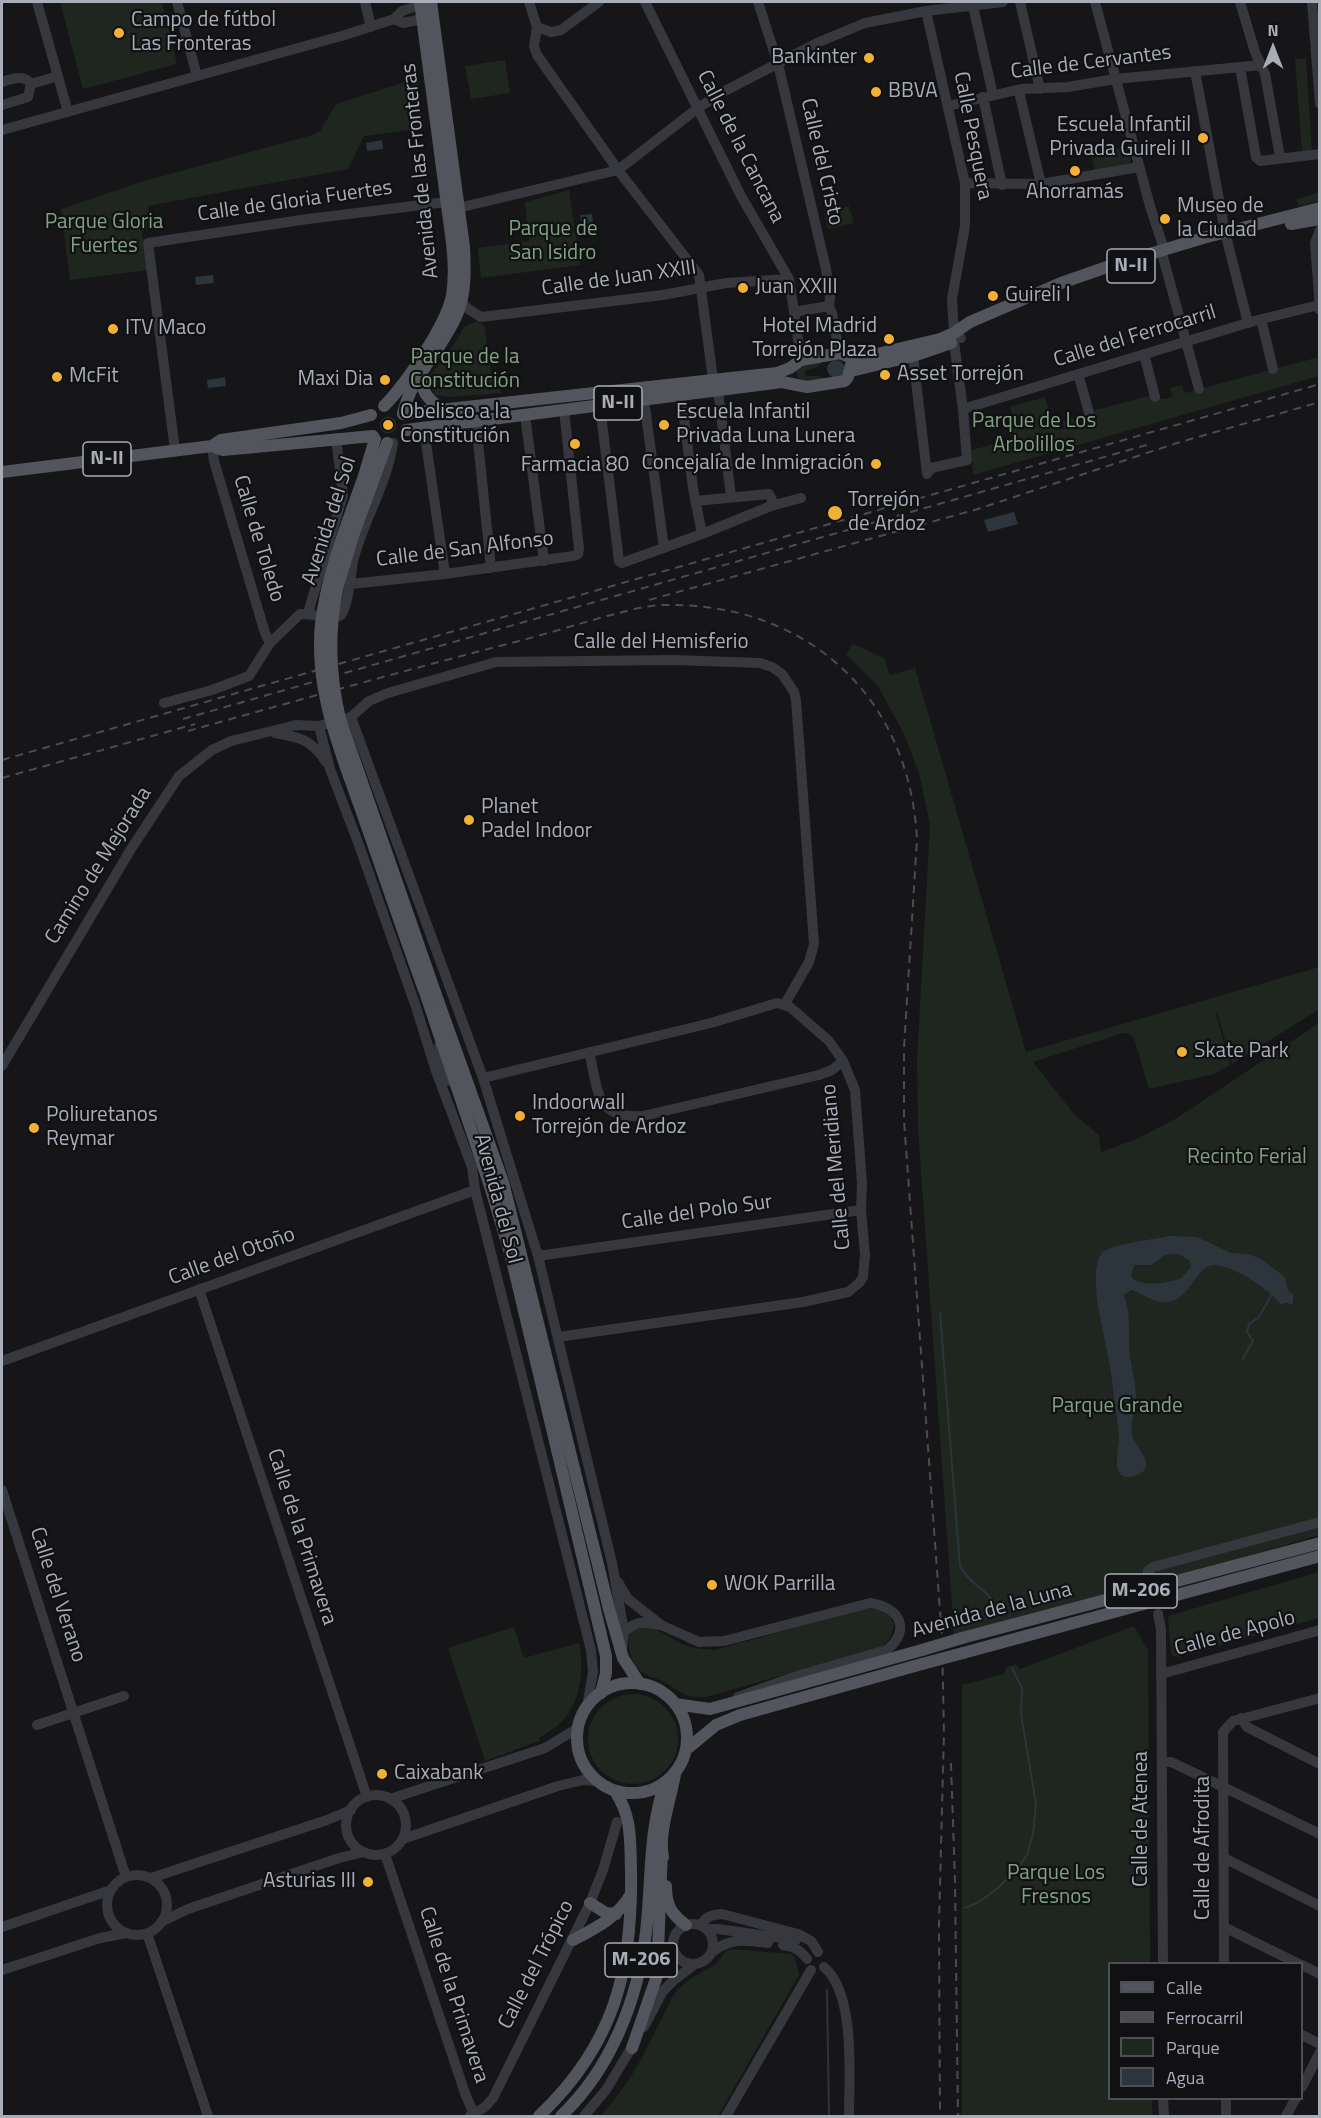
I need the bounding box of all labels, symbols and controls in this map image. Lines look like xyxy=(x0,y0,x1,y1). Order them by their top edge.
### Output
place label: Campo de fútbol Las Fronteras xyxy=(131,8,276,58)
north arrow xyxy=(1243,18,1303,78)
text: N xyxy=(1267,18,1279,42)
marker: Campo de fútbol Las Fronteras xyxy=(112,26,126,40)
street label: Calle de Cervantes xyxy=(1009,41,1173,85)
place label: Bankinter xyxy=(771,45,857,71)
marker: Bankinter xyxy=(862,51,876,65)
street label: Avenida de las Fronteras xyxy=(397,62,445,280)
street label: Calle de la Cancana xyxy=(691,66,789,228)
street label: Calle Pesquera xyxy=(947,70,997,202)
place label: BBVA xyxy=(888,79,938,105)
marker: BBVA xyxy=(869,85,883,99)
street label: Calle del Cristo xyxy=(794,96,848,228)
place label: Escuela Infantil Privada Guireli II xyxy=(1049,113,1191,163)
marker: Escuela Infantil Privada Guireli II xyxy=(1196,131,1210,145)
marker: Ahorramás xyxy=(1068,164,1082,178)
street label: Calle de Gloria Fuertes xyxy=(196,176,394,228)
place label: Ahorramás xyxy=(1026,180,1124,206)
place label: Museo de la Ciudad xyxy=(1177,194,1264,244)
park label: Parque Gloria Fuertes xyxy=(45,210,163,260)
marker: Museo de la Ciudad xyxy=(1158,212,1172,226)
park label: Parque de San Isidro xyxy=(509,217,597,267)
road number: N-II xyxy=(1107,249,1155,283)
street label: Calle de Juan XXIII xyxy=(540,256,698,302)
place label: Juan XXIII xyxy=(755,275,838,301)
marker: Juan XXIII xyxy=(736,281,750,295)
place label: Guireli I xyxy=(1005,283,1071,309)
marker: Guireli I xyxy=(986,289,1000,303)
street label: Calle del Ferrocarril xyxy=(1051,300,1219,374)
place label: Hotel Madrid Torrejón Plaza xyxy=(752,314,877,364)
place label: ITV Maco xyxy=(125,316,206,342)
marker: ITV Maco xyxy=(106,322,120,336)
marker: Hotel Madrid Torrejón Plaza xyxy=(882,332,896,346)
park label: Parque de la Constitución xyxy=(410,345,520,395)
place label: Asset Torrejón xyxy=(897,362,1024,388)
place label: McFit xyxy=(69,364,119,390)
place label: Maxi Dia xyxy=(297,367,373,393)
marker: Asset Torrejón xyxy=(878,368,892,382)
marker: McFit xyxy=(50,370,64,384)
marker: Maxi Dia xyxy=(378,373,392,387)
road number: N-II xyxy=(594,386,642,420)
place label: Obelisco a la Constitución xyxy=(400,400,510,450)
place label: Escuela Infantil Privada Luna Lunera xyxy=(676,400,855,450)
park label: Parque de Los Arbolillos xyxy=(972,409,1096,459)
marker: Obelisco a la Constitución xyxy=(381,418,395,432)
marker: Escuela Infantil Privada Luna Lunera xyxy=(657,418,671,432)
marker: Farmacia 80 xyxy=(568,437,582,451)
road number: N-II xyxy=(83,442,131,476)
place label: Concejalía de Inmigración xyxy=(641,451,864,477)
place label: Farmacia 80 xyxy=(521,453,629,479)
street label: Avenida del Sol xyxy=(297,454,363,588)
marker: Concejalía de Inmigración xyxy=(869,457,883,471)
street label: Calle de Toledo xyxy=(227,473,289,605)
place label: Torrejón de Ardoz xyxy=(848,488,926,538)
marker: Torrejón de Ardoz xyxy=(826,504,844,522)
street label: Calle de San Alfonso xyxy=(375,527,555,573)
street label: Calle del Hemisferio xyxy=(574,630,748,656)
street label: Camino de Mejorada xyxy=(40,783,158,949)
place label: Planet Padel Indoor xyxy=(481,795,592,845)
marker: Planet Padel Indoor xyxy=(462,813,476,827)
place label: Skate Park xyxy=(1194,1039,1289,1065)
marker: Skate Park xyxy=(1175,1045,1189,1059)
street label: Calle del Meridiano xyxy=(817,1083,857,1251)
place label: Indoorwall Torrejón de Ardoz xyxy=(532,1091,686,1141)
place label: Poliuretanos Reymar xyxy=(46,1103,158,1153)
marker: Indoorwall Torrejón de Ardoz xyxy=(513,1109,527,1123)
marker: Poliuretanos Reymar xyxy=(27,1121,41,1135)
street label: Avenida del Sol xyxy=(468,1131,526,1267)
park label: Recinto Ferial xyxy=(1187,1145,1307,1171)
street label: Calle del Polo Sur xyxy=(620,1190,774,1236)
street label: Calle del Otoño xyxy=(165,1222,299,1292)
park label: Parque Grande xyxy=(1052,1394,1182,1420)
street label: Calle de la Primavera xyxy=(261,1446,341,1628)
street label: Calle del Verano xyxy=(23,1524,91,1666)
place label: WOK Parrilla xyxy=(724,1572,835,1598)
road number: M-206 xyxy=(1105,1574,1177,1608)
marker: WOK Parrilla xyxy=(705,1578,719,1592)
street label: Avenida de la Luna xyxy=(910,1578,1074,1644)
street label: Calle de Apolo xyxy=(1172,1606,1298,1662)
street label: Calle de Atenea xyxy=(1129,1751,1155,1887)
place label: Caixabank xyxy=(394,1761,483,1787)
marker: Caixabank xyxy=(375,1767,389,1781)
street label: Calle de Afrodita xyxy=(1191,1776,1217,1920)
park label: Parque Los Fresnos xyxy=(1007,1861,1105,1911)
place label: Asturias III xyxy=(263,1869,356,1895)
marker: Asturias III xyxy=(361,1875,375,1889)
street label: Calle del Trópico xyxy=(494,1896,580,2034)
street label: Calle de la Primavera xyxy=(413,1904,493,2086)
road number: M-206 xyxy=(605,1943,677,1977)
legend xyxy=(1108,1962,1303,2100)
text: Calle xyxy=(1166,1974,1202,2001)
text: Ferrocarril xyxy=(1166,2004,1243,2031)
text: Parque xyxy=(1166,2034,1220,2061)
text: Agua xyxy=(1166,2064,1204,2091)

